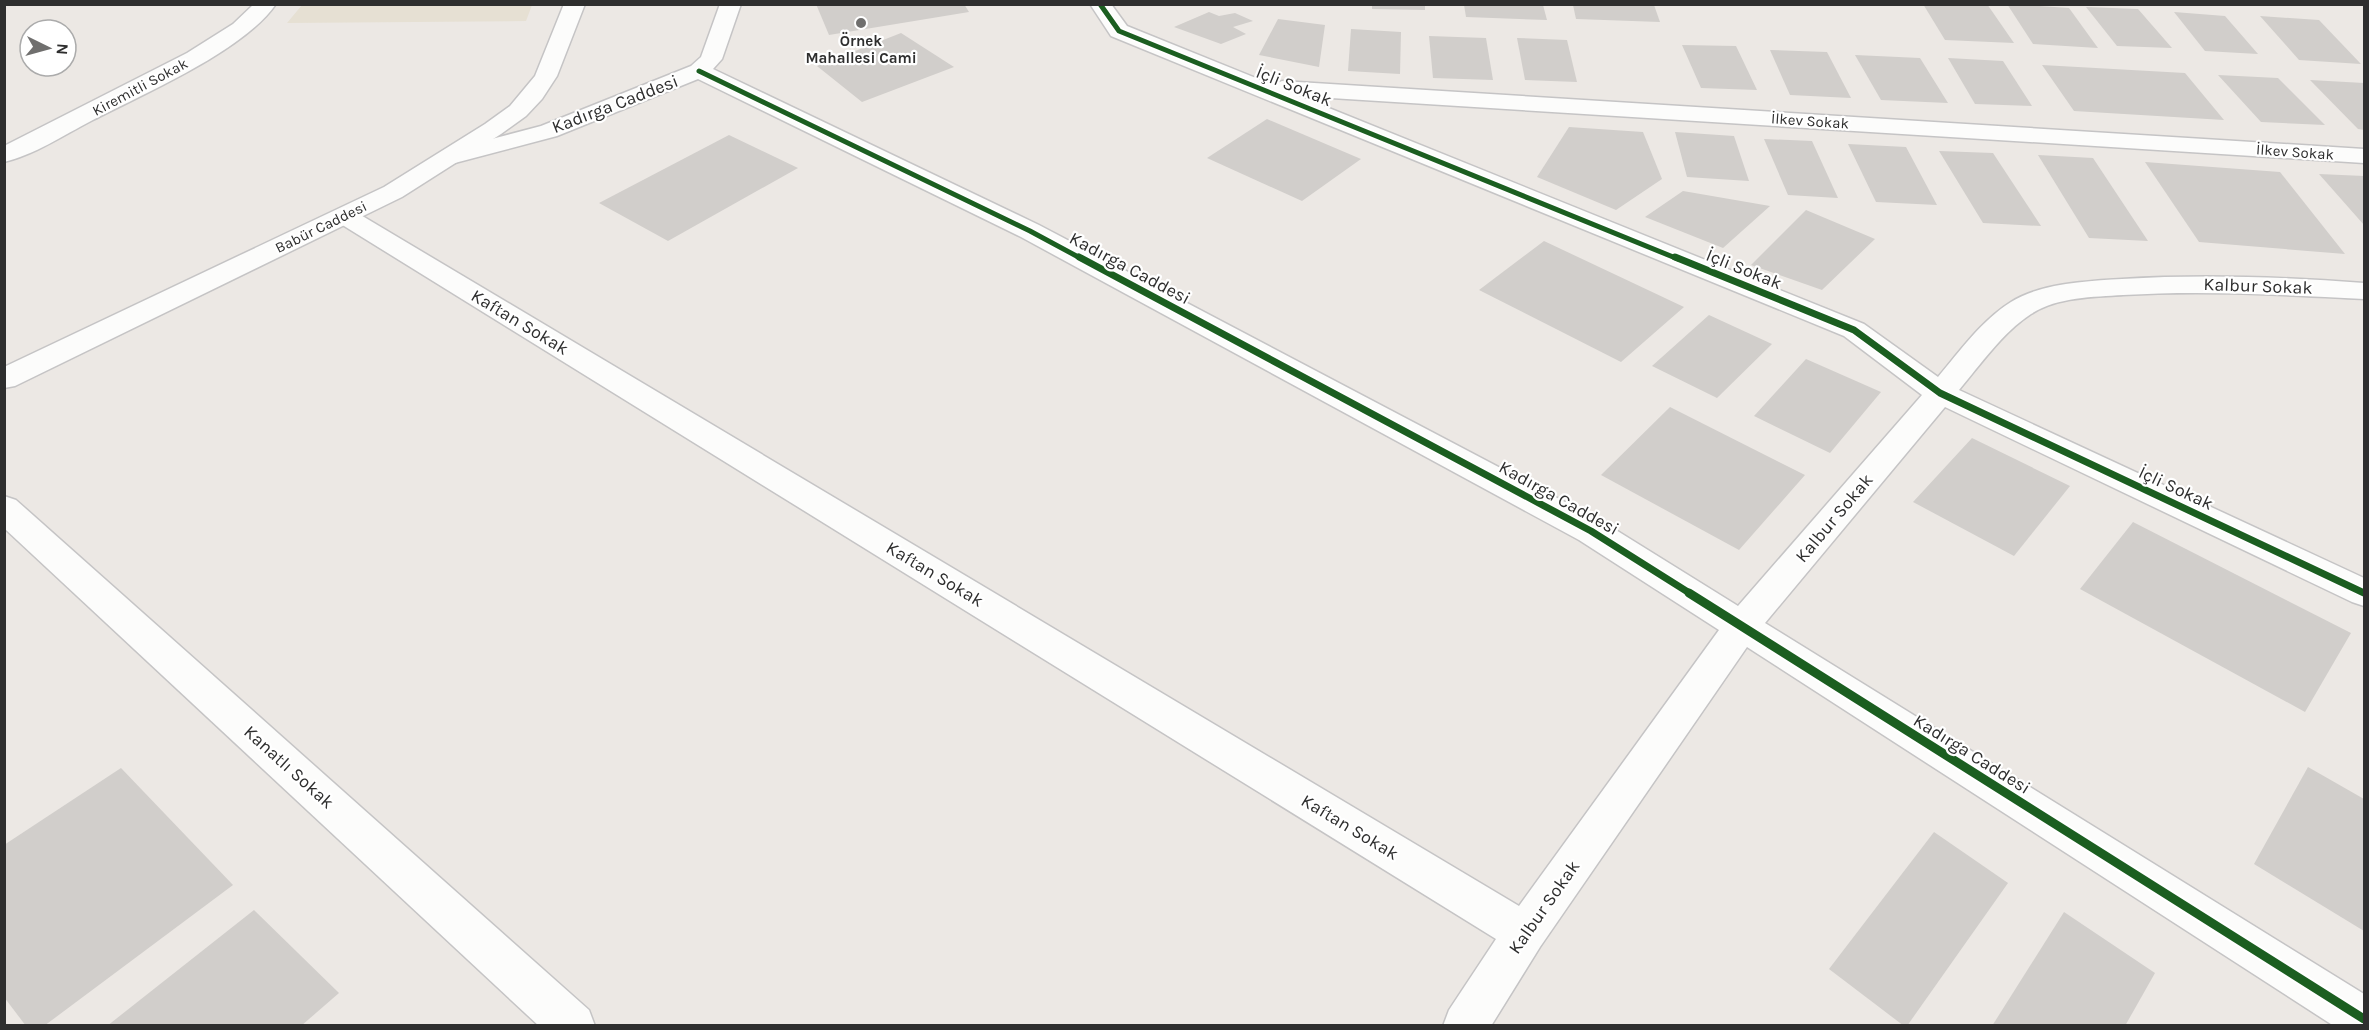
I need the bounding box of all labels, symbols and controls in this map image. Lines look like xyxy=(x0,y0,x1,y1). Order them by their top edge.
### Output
marker: Örnek Mahallesi Cami xyxy=(854,16,868,30)
north arrow xyxy=(18,18,78,78)
place label: Örnek Mahallesi Cami xyxy=(805,31,917,67)
text: N xyxy=(52,43,72,56)
street label: Kiremitli Sokak xyxy=(89,54,191,120)
street label: İçli Sokak xyxy=(1253,61,1335,111)
street label: Kadırga Caddesi xyxy=(549,70,681,138)
street label: İlkev Sokak xyxy=(1770,109,1850,133)
street label: İlkev Sokak xyxy=(2255,140,2335,164)
street label: Babür Caddesi xyxy=(272,197,370,257)
street label: Kadırga Caddesi xyxy=(1066,227,1194,309)
street label: İçli Sokak xyxy=(1703,244,1785,294)
street label: Kalbur Sokak xyxy=(2203,273,2313,299)
street label: Kaftan Sokak xyxy=(467,284,573,360)
street label: Kadırga Caddesi xyxy=(1495,456,1623,540)
street label: İçli Sokak xyxy=(2135,461,2217,515)
street label: Kalbur Sokak xyxy=(1790,469,1878,567)
street label: Kaftan Sokak xyxy=(882,536,988,612)
street label: Kadırga Caddesi xyxy=(1909,709,2035,799)
street label: Kanatlı Sokak xyxy=(239,721,339,813)
street label: Kaftan Sokak xyxy=(1297,789,1403,865)
street label: Kalbur Sokak xyxy=(1504,856,1584,958)

